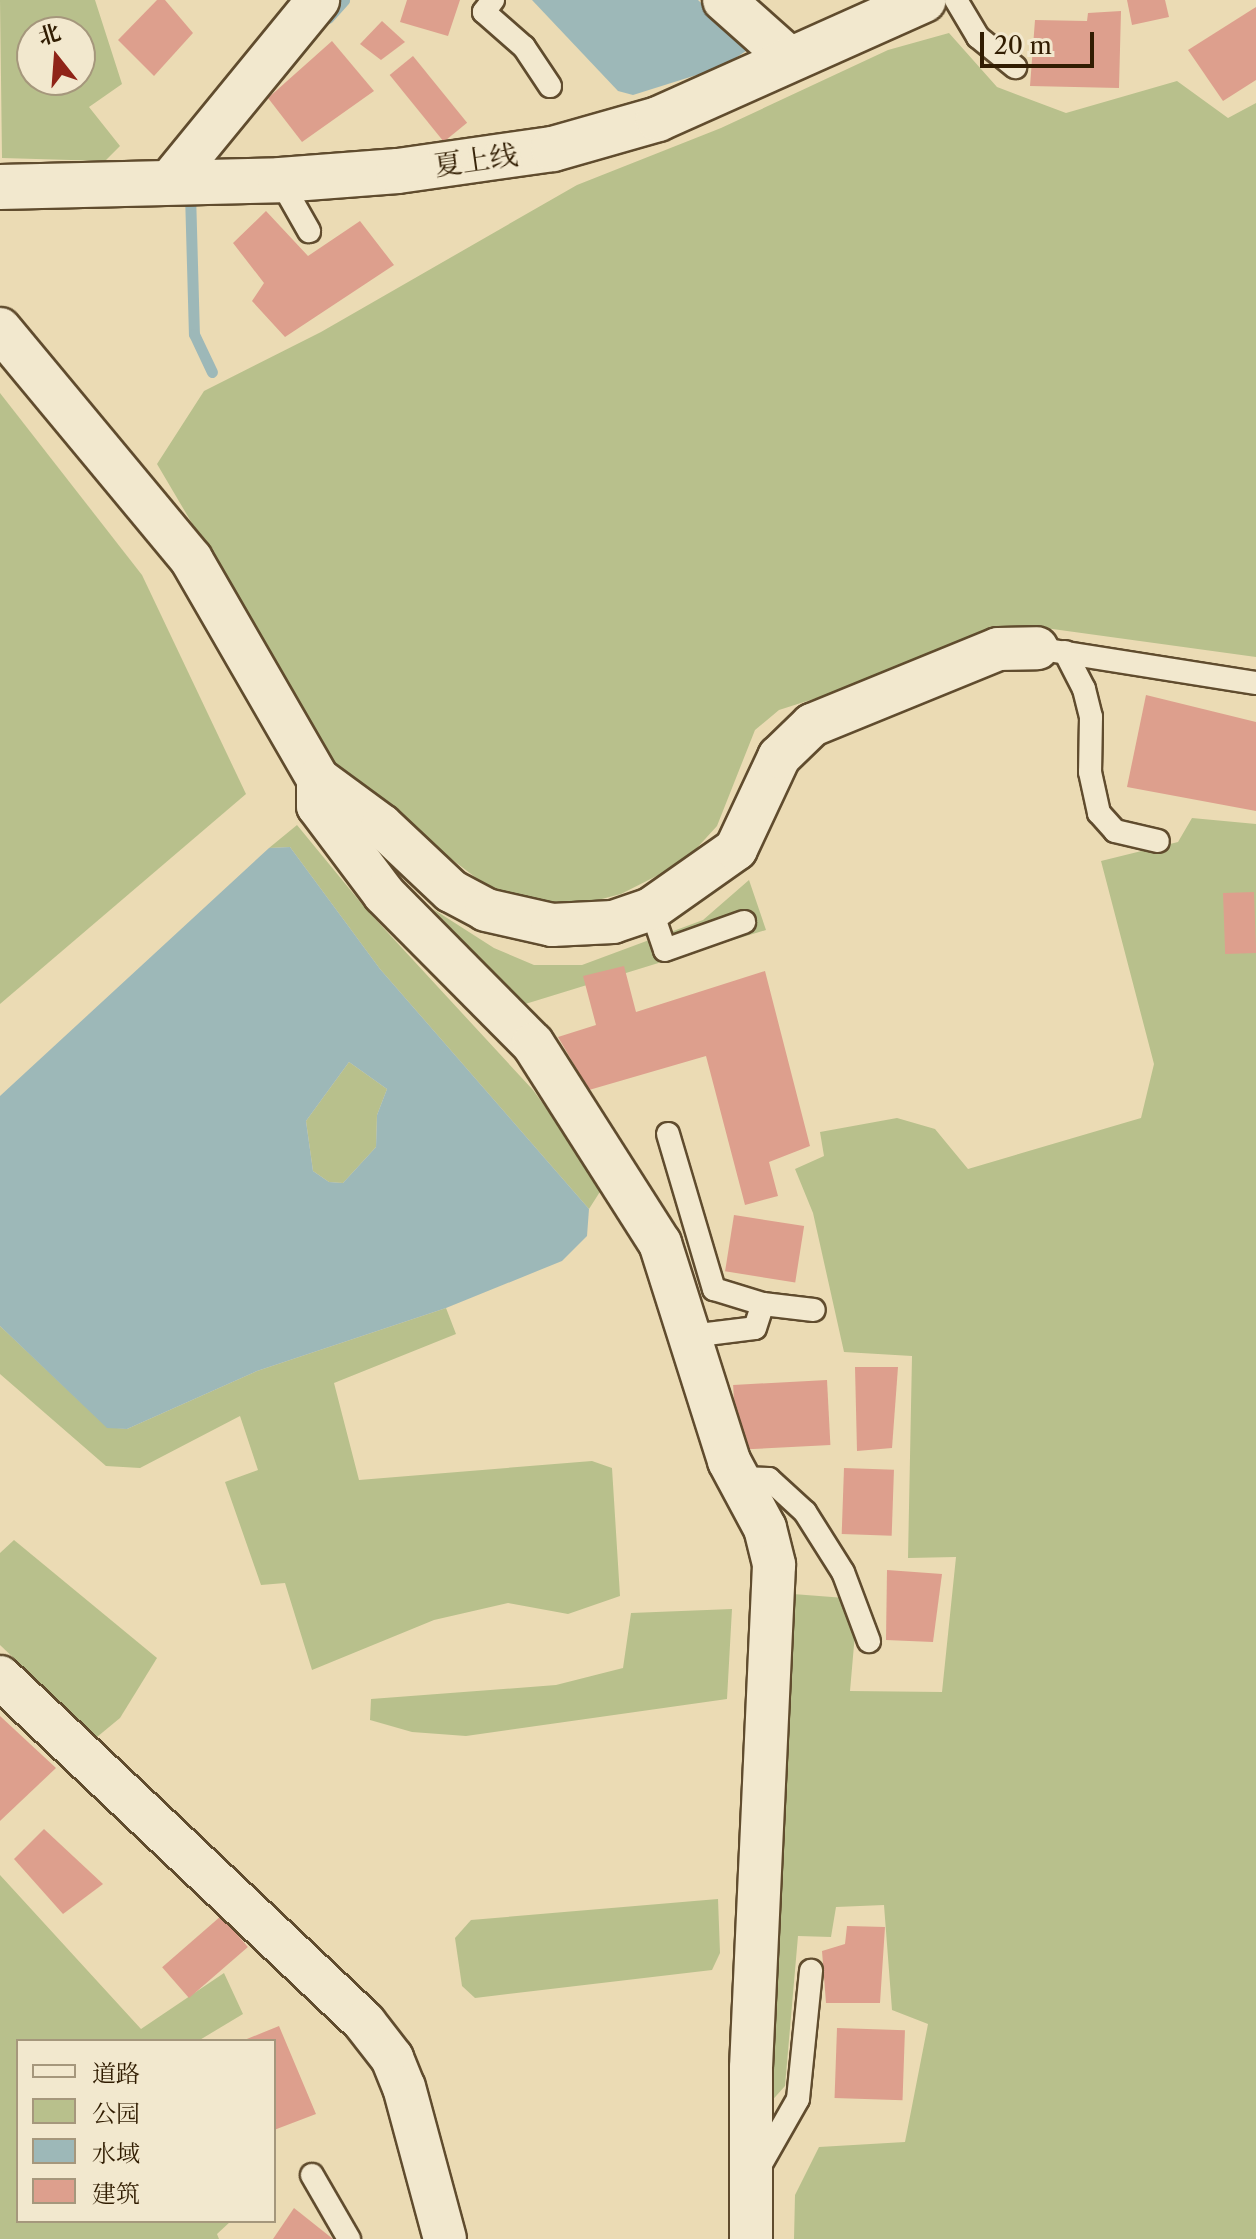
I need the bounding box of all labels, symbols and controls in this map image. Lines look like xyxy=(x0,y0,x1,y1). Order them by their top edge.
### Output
north arrow xyxy=(16,16,96,96)
scale bar xyxy=(984,16,1098,66)
text: 北 xyxy=(35,18,64,51)
text: 20 m xyxy=(994,31,1052,60)
street label: 夏上线 xyxy=(432,138,520,182)
legend xyxy=(16,2039,276,2223)
text: 道路 xyxy=(92,2059,140,2088)
text: 公园 xyxy=(92,2099,140,2128)
text: 水域 xyxy=(92,2139,140,2168)
text: 建筑 xyxy=(92,2179,140,2208)

